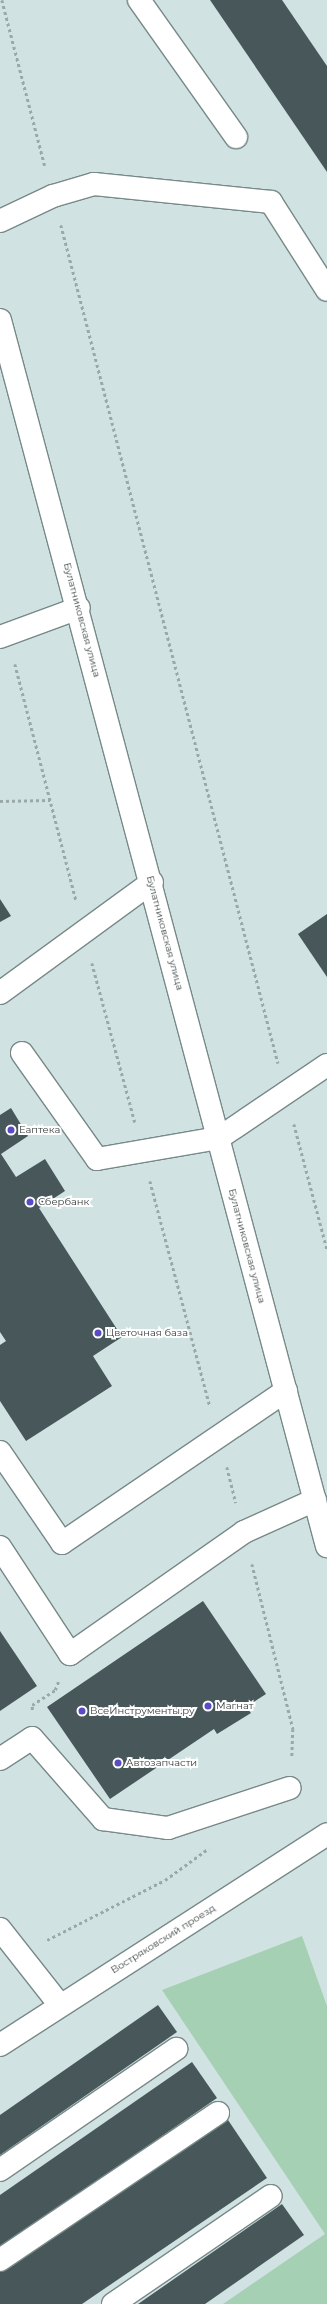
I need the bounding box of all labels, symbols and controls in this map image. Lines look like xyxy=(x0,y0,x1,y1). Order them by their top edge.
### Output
street label: Булатниковская улица xyxy=(61,561,103,679)
street label: Булатниковская улица xyxy=(144,874,186,992)
place label: Еаптека xyxy=(19,1124,60,1136)
marker: Еаптека xyxy=(6,1125,16,1135)
street label: Булатниковская улица xyxy=(226,1187,268,1305)
place label: Сбербанк xyxy=(38,1196,89,1208)
marker: Сбербанк xyxy=(25,1197,35,1207)
place label: Цветочная база xyxy=(106,1327,188,1339)
marker: Цветочная база xyxy=(93,1328,103,1338)
place label: Магнат xyxy=(216,1700,254,1712)
marker: Магнат xyxy=(203,1701,213,1711)
place label: ВсеИнструменты.ру xyxy=(90,1705,195,1717)
marker: ВсеИнструменты.ру xyxy=(77,1706,87,1716)
place label: Автозапчасти xyxy=(126,1757,197,1769)
marker: Автозапчасти xyxy=(113,1758,123,1768)
street label: Востряковский проезд xyxy=(109,1902,217,1976)

